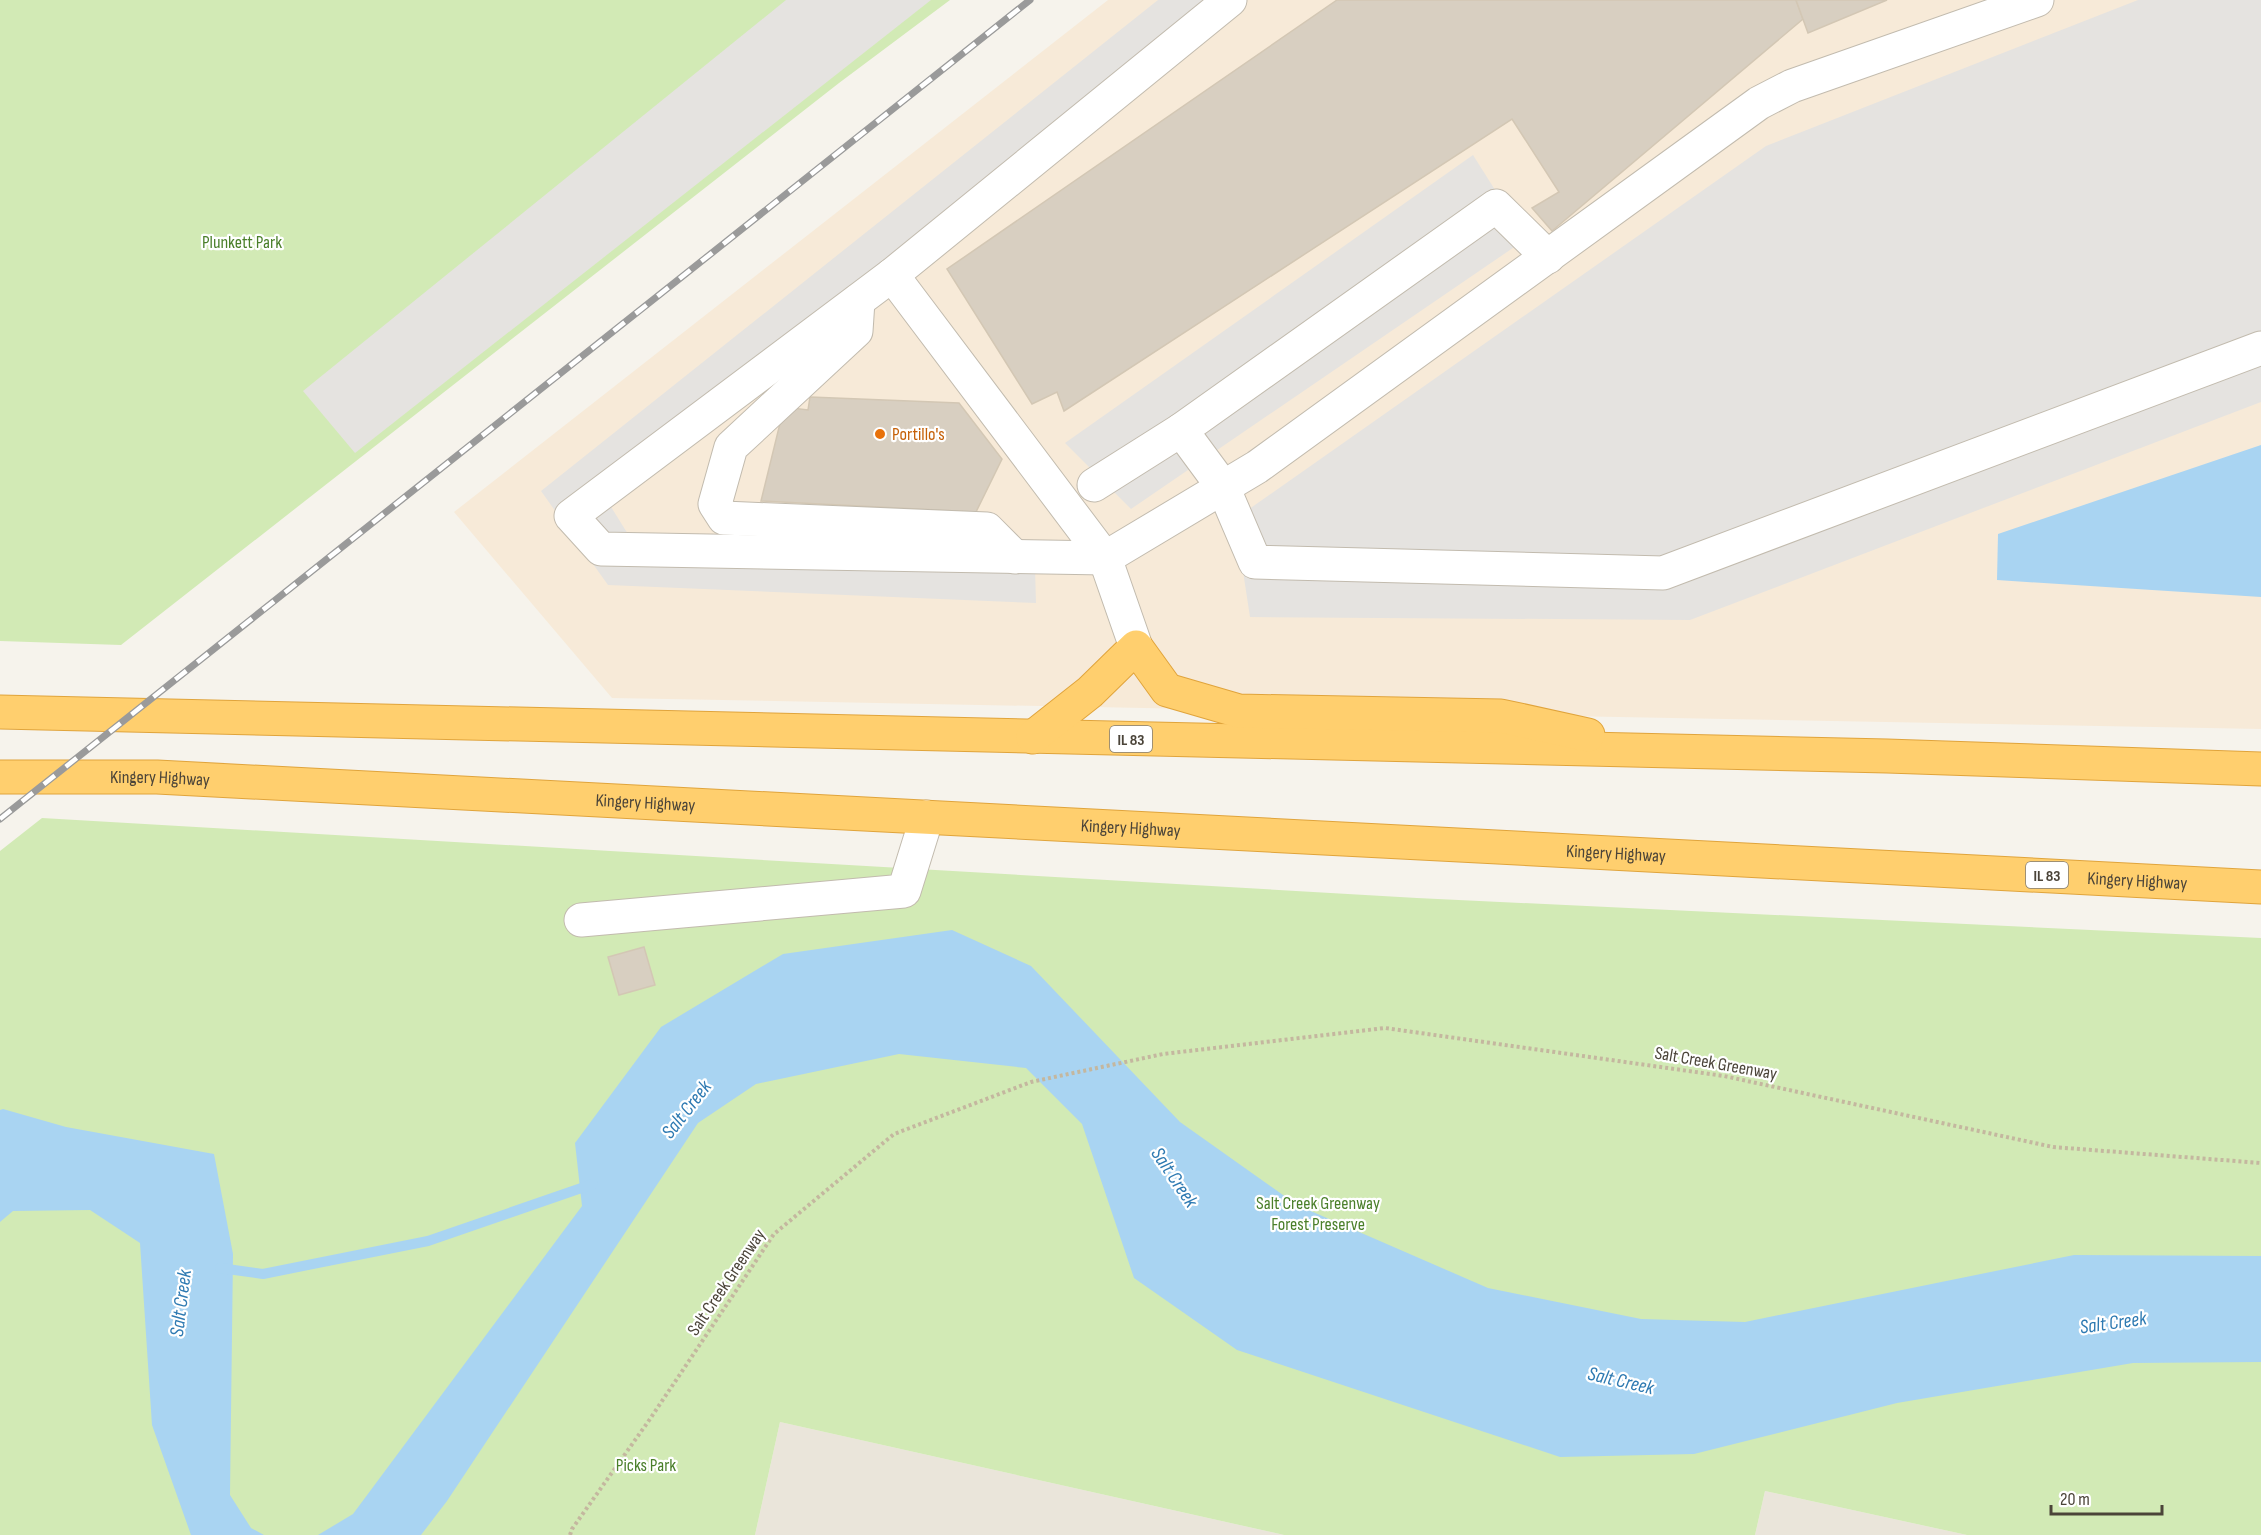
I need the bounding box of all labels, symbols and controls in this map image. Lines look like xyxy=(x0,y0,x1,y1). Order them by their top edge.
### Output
park label: Plunkett Park xyxy=(202,232,282,253)
place label: Portillo's xyxy=(892,424,945,445)
marker: Portillo's xyxy=(873,427,887,441)
road number: IL 83 xyxy=(1110,726,1152,752)
street label: Kingery Highway xyxy=(110,767,210,791)
street label: Kingery Highway xyxy=(595,790,696,816)
street label: Kingery Highway xyxy=(1080,815,1181,841)
street label: Kingery Highway xyxy=(1566,841,1666,867)
road number: IL 83 xyxy=(2026,862,2068,888)
street label: Kingery Highway xyxy=(2087,868,2188,894)
street label: Salt Creek Greenway xyxy=(1653,1042,1779,1085)
water label: Salt Creek xyxy=(657,1075,717,1143)
water label: Salt Creek xyxy=(1145,1143,1203,1213)
park label: Salt Creek Greenway Forest Preserve xyxy=(1256,1193,1380,1235)
street label: Salt Creek Greenway xyxy=(683,1225,770,1339)
water label: Salt Creek xyxy=(165,1268,197,1338)
water label: Salt Creek xyxy=(2078,1306,2149,1340)
water label: Salt Creek xyxy=(1585,1362,1657,1400)
park label: Picks Park xyxy=(616,1455,676,1476)
scale bar xyxy=(2051,1478,2162,1516)
text: 20 m xyxy=(2060,1489,2090,1510)

